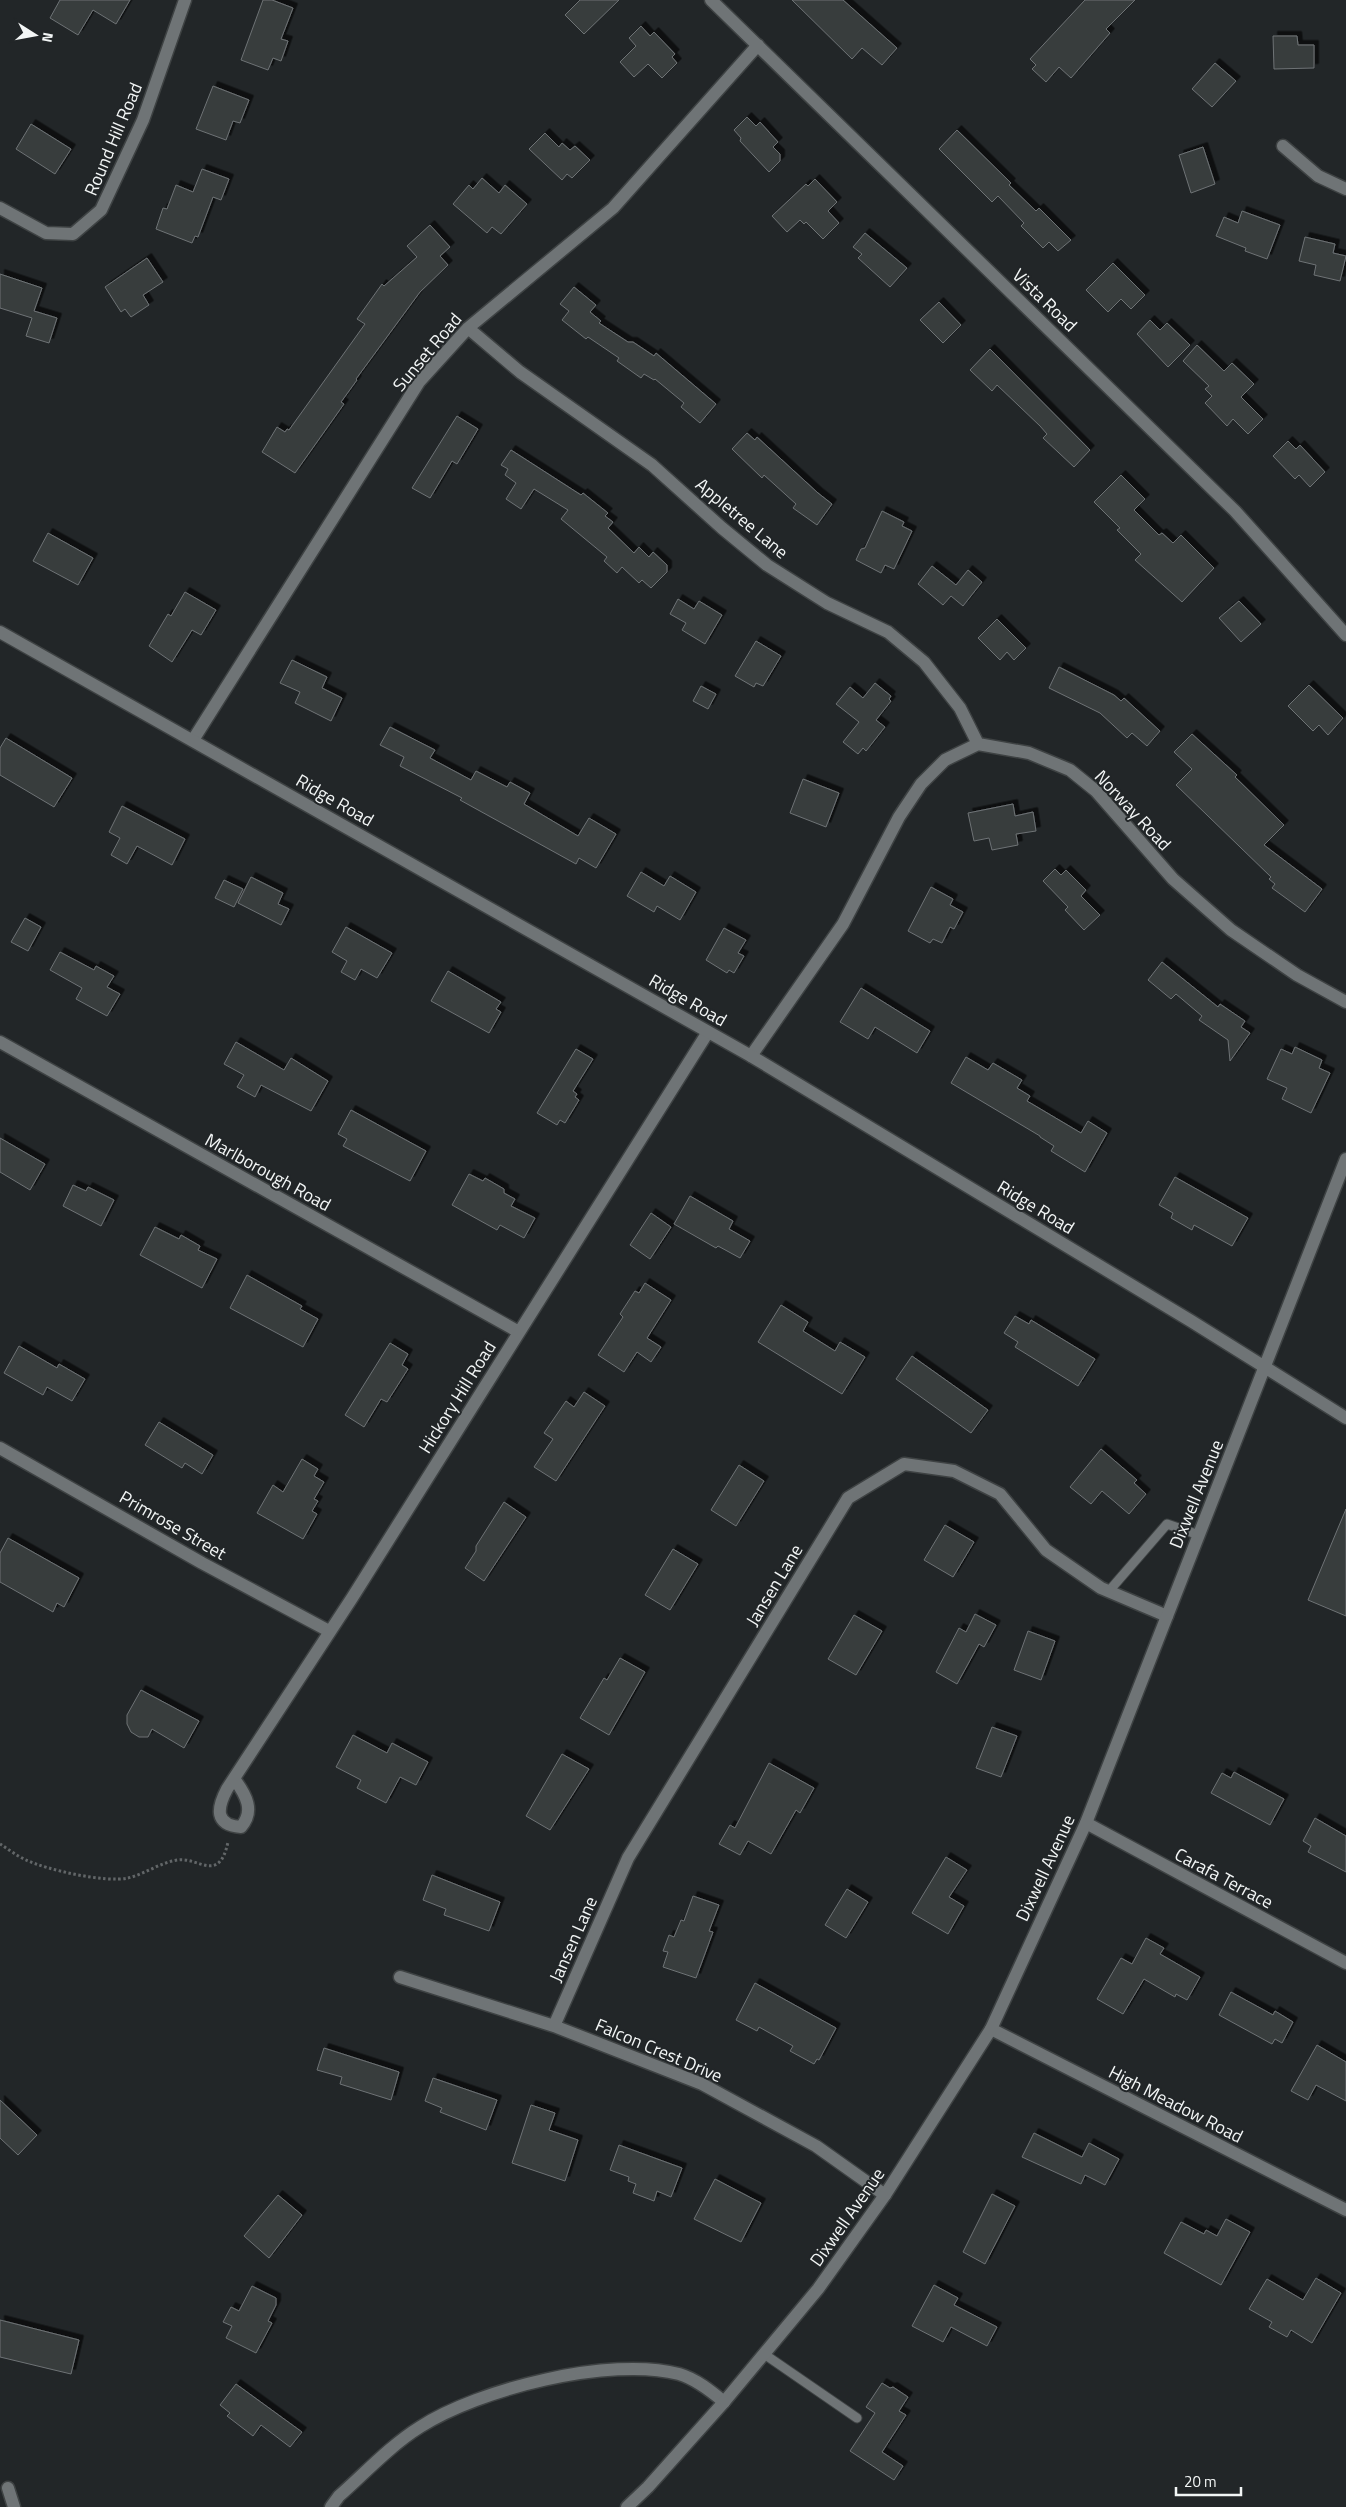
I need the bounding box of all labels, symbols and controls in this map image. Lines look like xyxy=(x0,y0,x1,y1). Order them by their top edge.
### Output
north arrow xyxy=(10,10,60,60)
text: N xyxy=(37,31,59,44)
street label: Round Hill Road xyxy=(77,78,149,200)
street label: Vista Road xyxy=(1006,262,1084,338)
street label: Sunset Road xyxy=(386,307,468,397)
street label: Appletree Lane xyxy=(690,471,794,565)
street label: Norway Road xyxy=(1088,763,1178,857)
street label: Ridge Road xyxy=(291,767,379,833)
street label: Ridge Road xyxy=(644,967,732,1033)
street label: Marlborough Road xyxy=(200,1126,336,1218)
street label: Ridge Road xyxy=(992,1173,1080,1241)
street label: Hickory Hill Road xyxy=(412,1336,502,1458)
street label: Dixwell Avenue xyxy=(1162,1436,1230,1552)
street label: Primrose Street xyxy=(115,1483,232,1567)
street label: Jansen Lane xyxy=(739,1539,809,1631)
street label: Dixwell Avenue xyxy=(1008,1810,1082,1926)
street label: Carafa Terrace xyxy=(1170,1841,1278,1915)
street label: Jansen Lane xyxy=(542,1892,604,1986)
street label: Falcon Crest Drive xyxy=(591,2011,727,2089)
street label: High Meadow Road xyxy=(1104,2058,1248,2150)
street label: Dixwell Avenue xyxy=(803,2162,891,2272)
scale bar xyxy=(1176,2464,1241,2496)
text: 20 m xyxy=(1184,2470,1217,2493)

